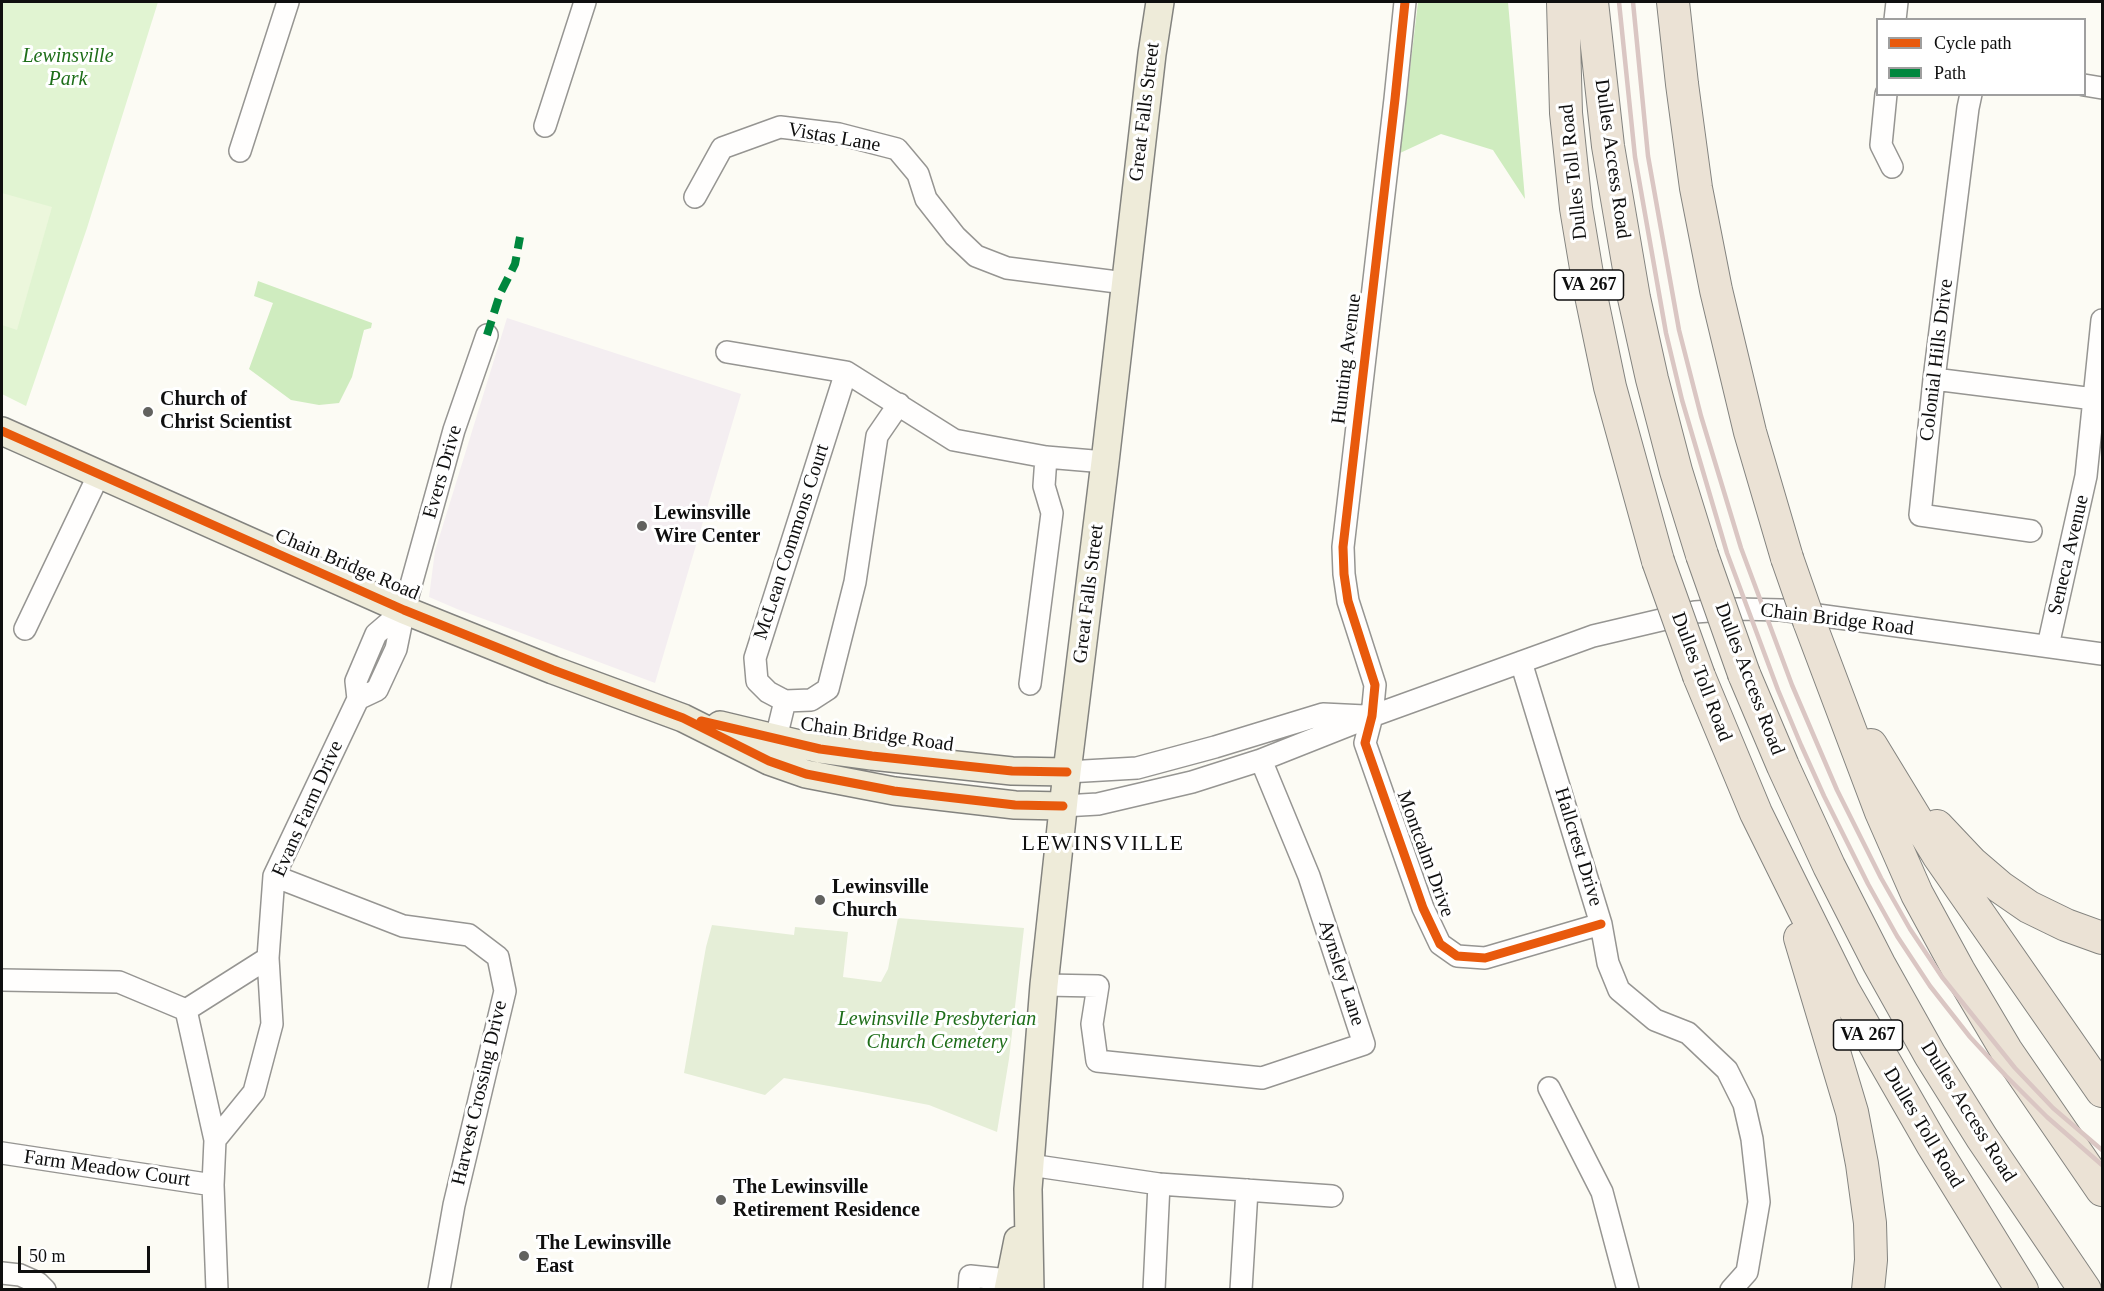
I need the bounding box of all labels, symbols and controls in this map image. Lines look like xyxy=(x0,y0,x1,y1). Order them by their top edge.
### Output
legend xyxy=(1876,18,2086,96)
text: Cycle path xyxy=(1934,33,2011,53)
street label: Great Falls Street xyxy=(1125,41,1165,183)
park label: Lewinsville Park xyxy=(22,45,114,92)
text: Path xyxy=(1934,63,1966,83)
street label: Dulles Access Road xyxy=(1589,78,1635,240)
street label: Dulles Toll Road xyxy=(1555,103,1593,241)
street label: Vistas Lane xyxy=(786,118,882,158)
road number: VA 267 xyxy=(1554,270,1624,300)
street label: Colonial Hills Drive xyxy=(1915,277,1959,443)
street label: Hunting Avenue xyxy=(1327,292,1367,426)
place label: Church of Christ Scientist xyxy=(160,388,292,435)
marker: Church of Christ Scientist xyxy=(141,405,155,419)
street label: Evers Drive xyxy=(418,423,468,521)
street label: McLean Commons Court xyxy=(749,441,835,643)
street label: Seneca Avenue xyxy=(2044,493,2094,617)
place label: Lewinsville Wire Center xyxy=(654,502,760,549)
marker: Lewinsville Wire Center xyxy=(635,519,649,533)
street label: Great Falls Street xyxy=(1069,523,1109,665)
street label: Chain Bridge Road xyxy=(271,524,423,606)
street label: Chain Bridge Road xyxy=(1759,599,1915,641)
street label: Dulles Access Road xyxy=(1709,600,1789,758)
street label: Dulles Toll Road xyxy=(1665,609,1737,745)
street label: Chain Bridge Road xyxy=(799,712,955,758)
street label: Evans Farm Drive xyxy=(267,737,349,881)
street label: Hallcrest Drive xyxy=(1549,785,1607,909)
street label: Montcalm Drive xyxy=(1391,788,1459,920)
district label: LEWINSVILLE xyxy=(1021,831,1185,857)
place label: Lewinsville Church xyxy=(832,876,929,923)
marker: Lewinsville Church xyxy=(813,893,827,907)
street label: Aynsley Lane xyxy=(1313,917,1369,1029)
street label: Harvest Crossing Drive xyxy=(447,998,513,1188)
park label: Lewinsville Presbyterian Church Cemetery xyxy=(838,1008,1036,1055)
road number: VA 267 xyxy=(1834,1020,1902,1050)
street label: Dulles Access Road xyxy=(1915,1037,2021,1187)
street label: Dulles Toll Road xyxy=(1878,1063,1968,1193)
street label: Farm Meadow Court xyxy=(22,1145,192,1193)
place label: The Lewinsville Retirement Residence xyxy=(733,1176,920,1223)
marker: The Lewinsville Retirement Residence xyxy=(714,1193,728,1207)
place label: The Lewinsville East xyxy=(536,1232,671,1279)
scale bar xyxy=(21,1234,153,1272)
text: 50 m xyxy=(29,1246,66,1266)
marker: The Lewinsville East xyxy=(517,1249,531,1263)

